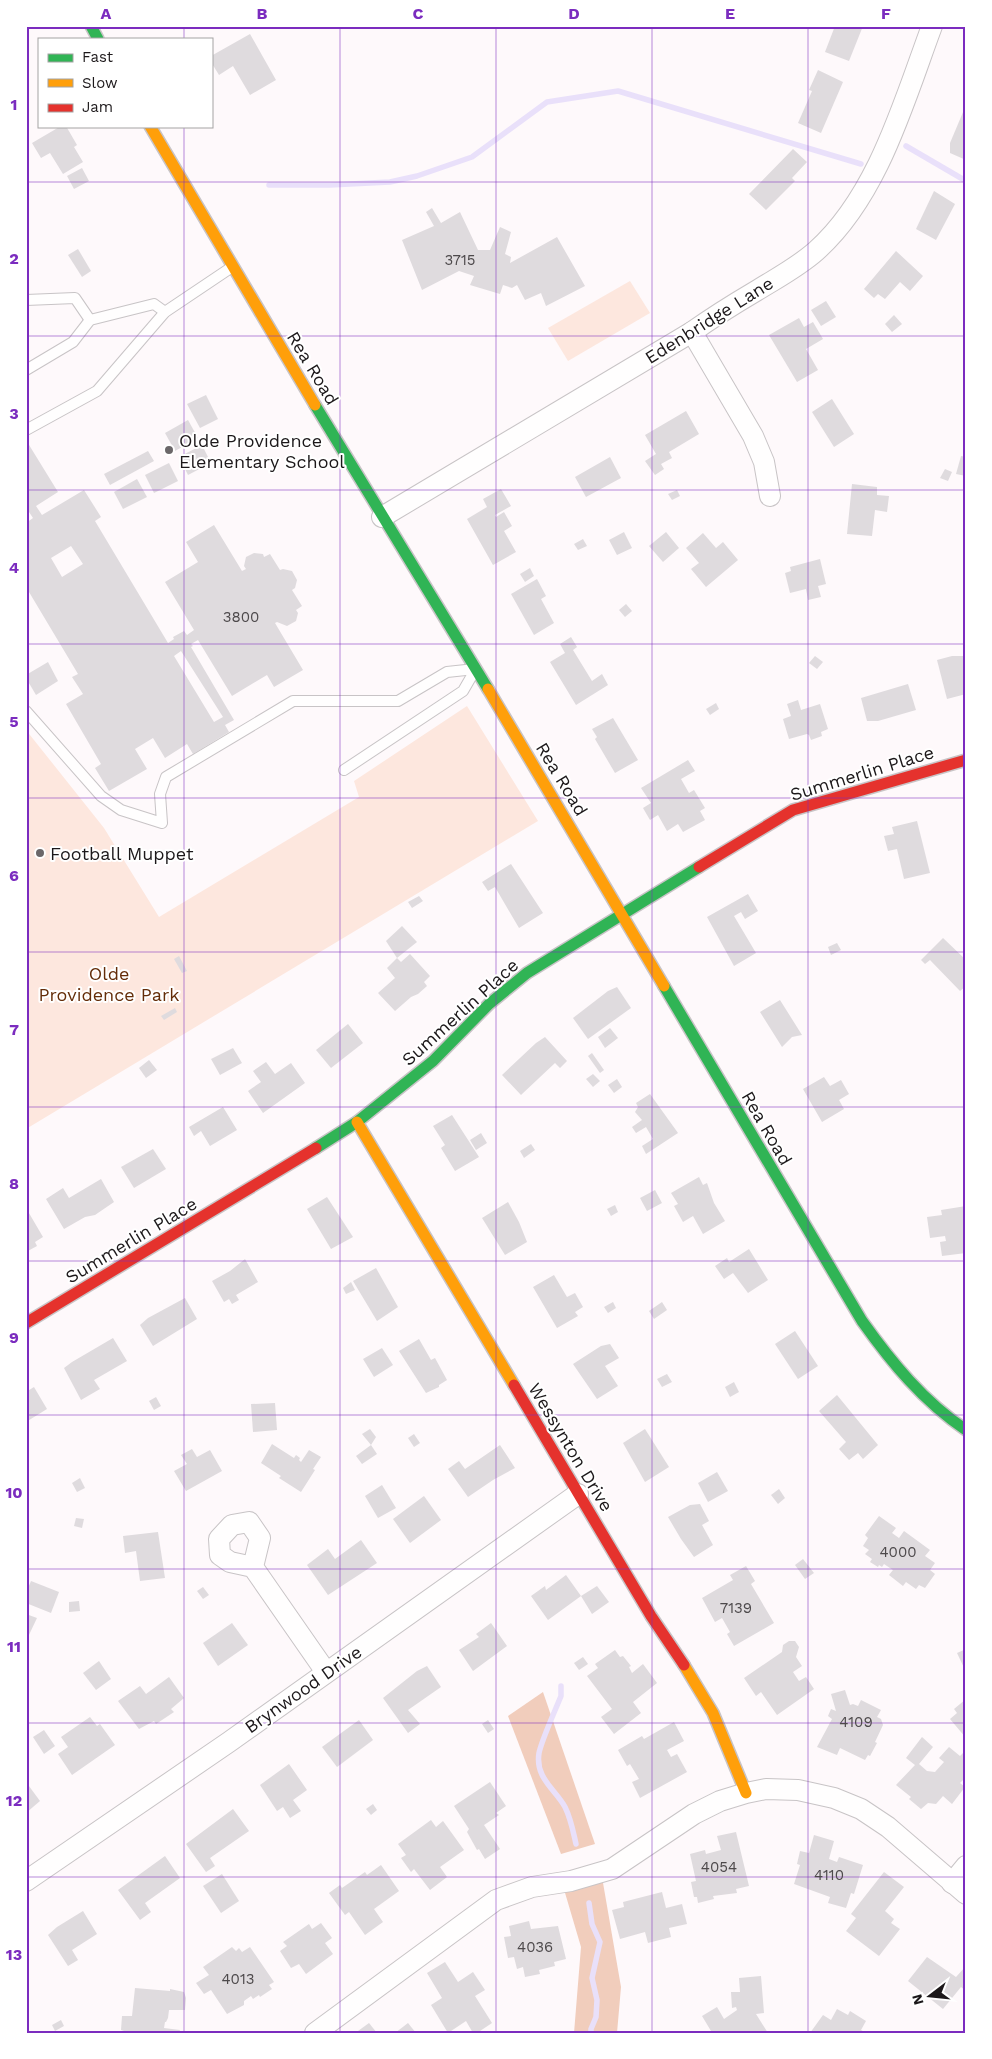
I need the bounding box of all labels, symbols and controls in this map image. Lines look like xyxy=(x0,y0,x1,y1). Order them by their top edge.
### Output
text: A xyxy=(101,4,112,23)
text: B xyxy=(257,4,268,23)
text: C xyxy=(413,4,424,23)
text: D xyxy=(568,4,580,23)
text: E xyxy=(725,4,735,23)
text: F xyxy=(881,4,891,23)
legend xyxy=(38,38,212,128)
text: Fast xyxy=(82,48,114,66)
text: Slow xyxy=(82,74,118,92)
text: 1 xyxy=(11,95,17,114)
text: Jam xyxy=(82,98,113,116)
text: 2 xyxy=(9,249,19,268)
house number: 3715 xyxy=(444,251,476,269)
street label: Edenbridge Lane xyxy=(641,272,777,368)
street label: Rea Road xyxy=(283,327,343,409)
text: 3 xyxy=(9,404,19,423)
place label: Olde Providence Elementary School xyxy=(179,430,345,472)
marker: Olde Providence Elementary School xyxy=(163,444,175,456)
text: 4 xyxy=(9,558,19,577)
house number: 3800 xyxy=(223,608,259,626)
text: 5 xyxy=(9,712,19,731)
street label: Rea Road xyxy=(532,738,592,820)
street label: Summerlin Place xyxy=(788,741,936,805)
place label: Football Muppet xyxy=(50,843,194,864)
marker: Football Muppet xyxy=(34,847,46,859)
text: 6 xyxy=(9,866,19,885)
street label: Summerlin Place xyxy=(397,954,523,1070)
park label: Olde Providence Park xyxy=(38,963,180,1005)
text: 7 xyxy=(9,1020,19,1039)
street label: Rea Road xyxy=(737,1087,797,1169)
text: 8 xyxy=(9,1174,19,1193)
street label: Summerlin Place xyxy=(62,1193,200,1287)
text: 9 xyxy=(9,1328,19,1347)
street label: Wessynton Drive xyxy=(524,1379,618,1515)
text: 10 xyxy=(5,1483,23,1502)
house number: 4000 xyxy=(879,1543,917,1561)
house number: 7139 xyxy=(720,1599,752,1617)
text: 11 xyxy=(7,1637,21,1656)
street label: Brynwood Drive xyxy=(240,1641,366,1737)
house number: 4109 xyxy=(839,1713,873,1731)
text: 12 xyxy=(6,1791,22,1810)
house number: 4054 xyxy=(701,1858,737,1876)
house number: 4110 xyxy=(814,1866,844,1884)
house number: 4036 xyxy=(517,1938,553,1956)
text: 13 xyxy=(6,1945,22,1964)
house number: 4013 xyxy=(221,1970,255,1988)
north arrow xyxy=(904,1972,954,2022)
text: N xyxy=(908,1992,927,2007)

